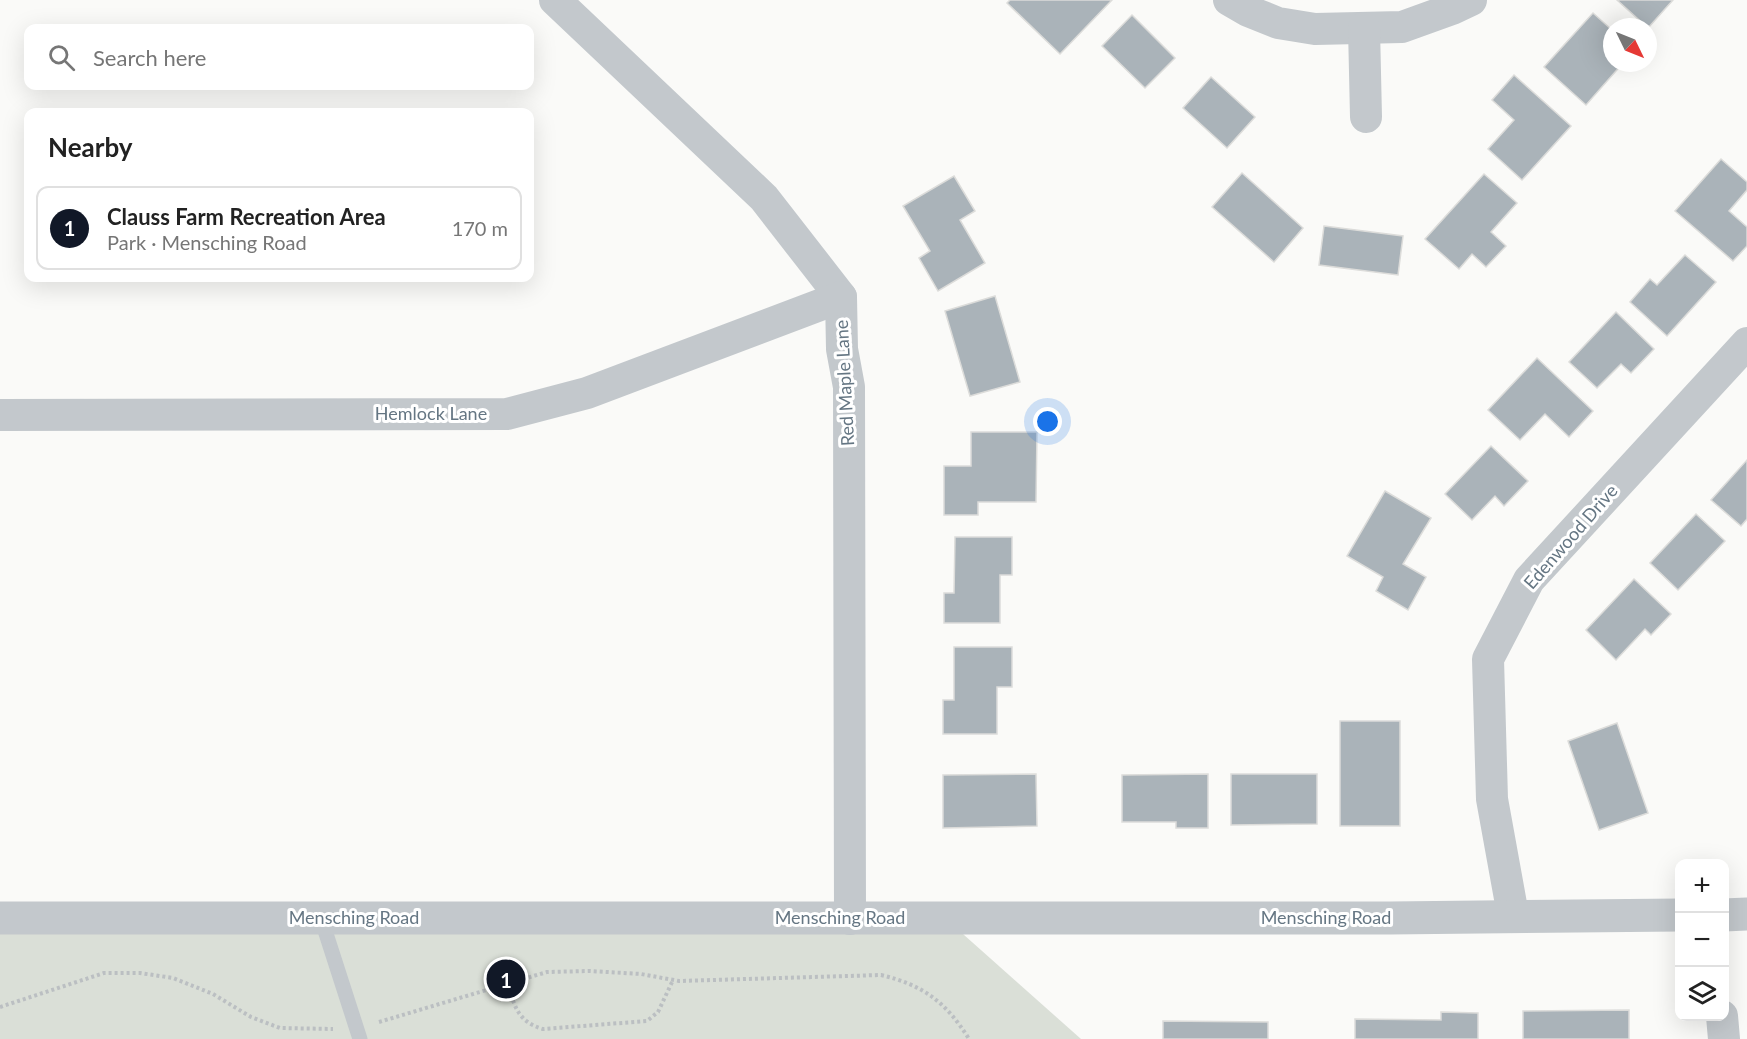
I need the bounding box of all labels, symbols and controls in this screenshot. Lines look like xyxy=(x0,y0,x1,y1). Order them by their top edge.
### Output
north arrow xyxy=(1603,18,1657,72)
search box xyxy=(24,24,534,90)
icon: search xyxy=(45,41,78,74)
text: Search here xyxy=(93,44,206,71)
text: Nearby xyxy=(48,131,133,163)
text: Clauss Farm Recreation Area xyxy=(107,203,386,230)
text: 1 xyxy=(64,216,75,240)
text: 170 m xyxy=(452,216,508,240)
text: Park · Mensching Road xyxy=(107,230,307,254)
street label: Red Maple Lane xyxy=(830,319,858,447)
street label: Hemlock Lane xyxy=(375,402,487,424)
your location xyxy=(1033,407,1062,436)
street label: Edenwood Drive xyxy=(1519,479,1622,593)
map controls xyxy=(1675,859,1729,1021)
button: + xyxy=(1675,859,1729,913)
street label: Mensching Road xyxy=(289,906,419,928)
street label: Mensching Road xyxy=(775,906,905,928)
street label: Mensching Road xyxy=(1261,906,1391,928)
button: − xyxy=(1675,913,1729,967)
pin: 1 xyxy=(486,956,526,1002)
button: layers xyxy=(1675,967,1729,1021)

